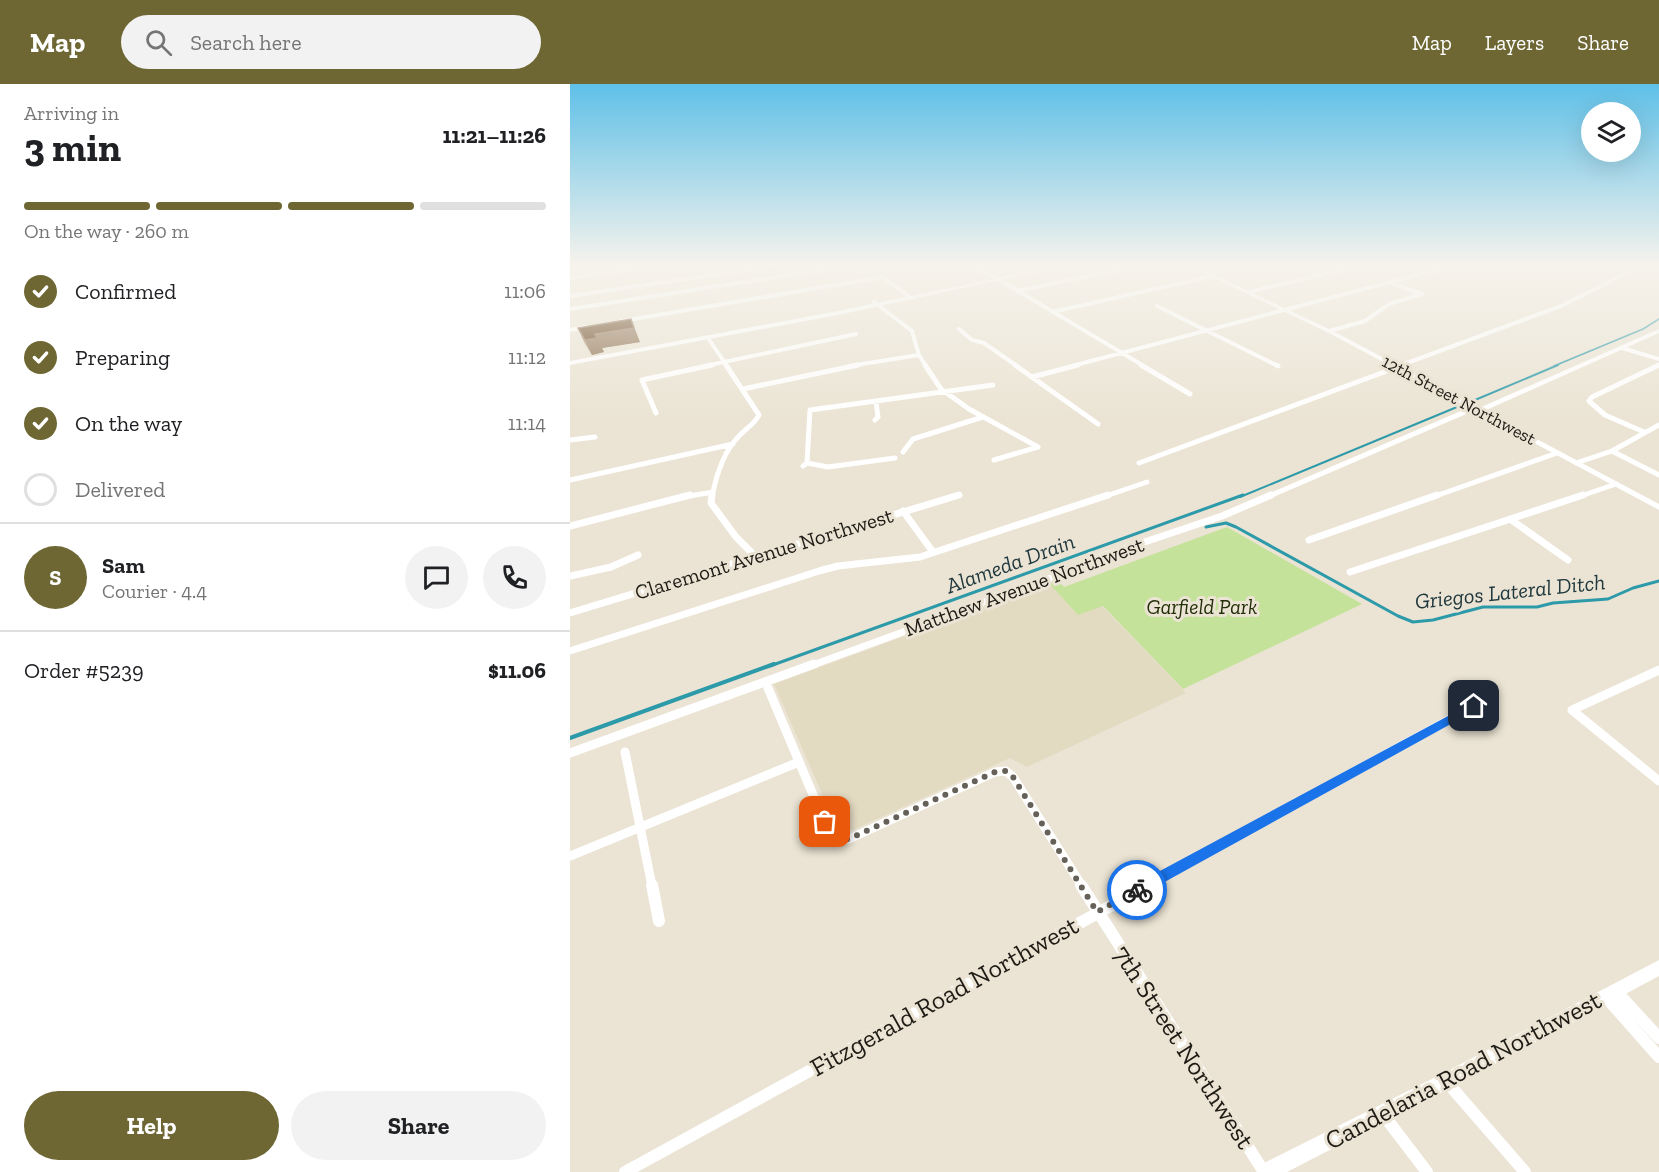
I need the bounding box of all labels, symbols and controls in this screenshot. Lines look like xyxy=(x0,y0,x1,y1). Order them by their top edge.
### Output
search box xyxy=(121,15,541,69)
text: Map xyxy=(30,26,85,59)
icon: search xyxy=(142,26,175,59)
text: Search here xyxy=(190,29,302,56)
text: Map xyxy=(1412,30,1452,55)
text: Layers xyxy=(1485,30,1544,55)
text: Share xyxy=(1577,30,1629,55)
text: Arriving in xyxy=(24,101,119,125)
map controls xyxy=(1581,102,1641,162)
button: layers xyxy=(1581,102,1641,162)
text: 11:21–11:26 xyxy=(442,122,546,149)
text: 3 min xyxy=(24,124,121,171)
text: On the way · 260 m xyxy=(24,219,189,243)
icon: check xyxy=(24,275,57,308)
text: Confirmed xyxy=(75,278,176,305)
text: 11:06 xyxy=(504,279,546,303)
icon: check xyxy=(24,341,57,374)
text: Preparing xyxy=(75,344,170,371)
text: 11:12 xyxy=(508,345,546,369)
street label: 12th Street Northwest xyxy=(1378,350,1540,450)
icon: check xyxy=(24,407,57,440)
text: On the way xyxy=(75,410,182,437)
text: 11:14 xyxy=(508,411,546,435)
text: Delivered xyxy=(75,476,165,503)
street label: Claremont Avenue Northwest xyxy=(632,502,896,605)
water label: Alameda Drain xyxy=(941,528,1078,600)
street label: Matthew Avenue Northwest xyxy=(901,531,1147,642)
button: chat xyxy=(405,546,468,609)
button: phone xyxy=(483,546,546,609)
text: Sam xyxy=(102,552,145,579)
text: S xyxy=(49,564,62,591)
water label: Griegos Lateral Ditch xyxy=(1414,568,1606,615)
text: Courier · 4.4 xyxy=(102,579,207,603)
park label: Garfield Park xyxy=(1147,594,1257,619)
text: Order #5239 xyxy=(24,657,144,684)
text: $11.06 xyxy=(488,657,546,684)
pin xyxy=(1448,680,1499,731)
icon: home xyxy=(1457,689,1490,722)
pin xyxy=(799,796,850,847)
icon: bag xyxy=(808,805,841,838)
courier xyxy=(1107,860,1167,920)
icon: bike xyxy=(1121,874,1154,907)
street label: Fitzgerald Road Northwest xyxy=(804,909,1084,1083)
street label: 7th Street Northwest xyxy=(1106,939,1262,1155)
street label: Candelaria Road Northwest xyxy=(1319,983,1607,1156)
button: Help xyxy=(24,1091,279,1160)
button: Share xyxy=(291,1091,546,1160)

